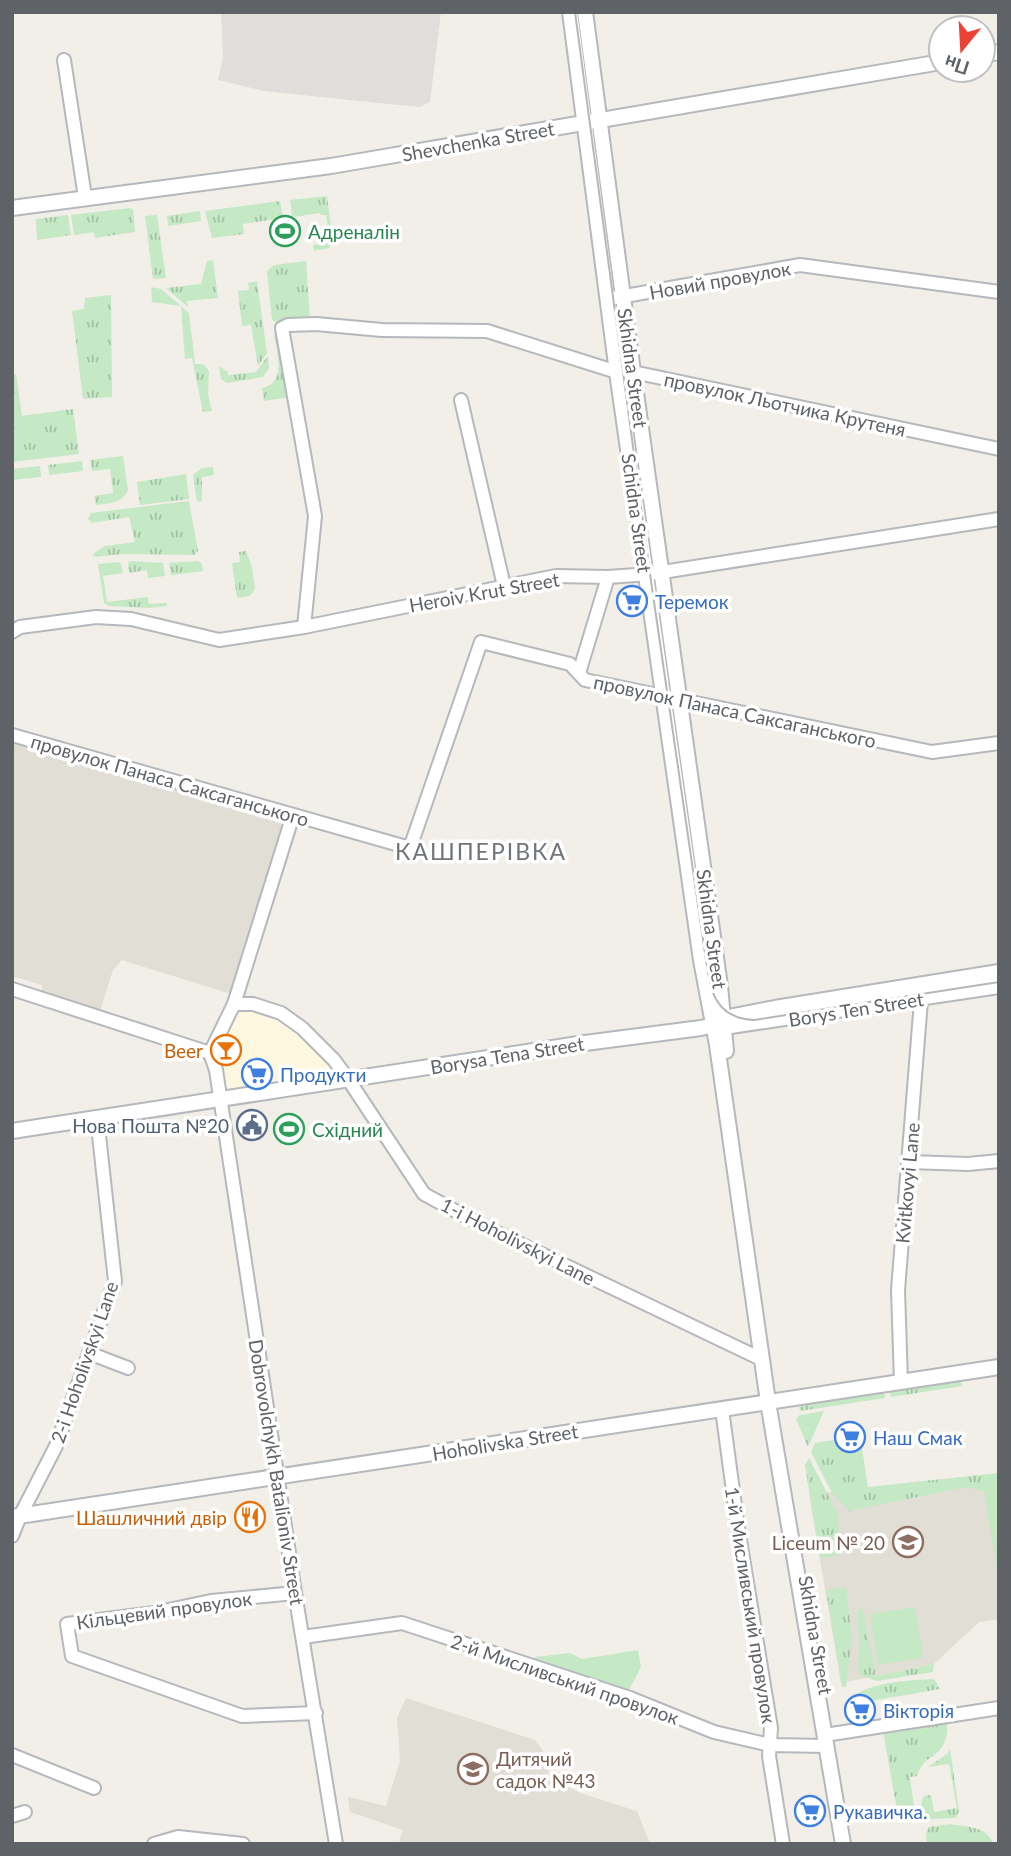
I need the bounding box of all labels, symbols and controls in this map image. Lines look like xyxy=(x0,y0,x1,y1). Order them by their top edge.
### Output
north arrow xyxy=(927,14,997,84)
text: Пн xyxy=(941,51,972,80)
street label: Shevchenka Street xyxy=(400,116,556,166)
sports icon: Адреналін xyxy=(268,214,302,248)
place label: Адреналін xyxy=(308,220,400,243)
street label: Новий провулок xyxy=(648,256,793,304)
street label: Skhidna Street xyxy=(613,307,653,429)
street label: провулок Льотчика Крутеня xyxy=(662,367,908,441)
street label: Schidna Street xyxy=(617,452,657,574)
street label: Heroiv Krut Street xyxy=(407,567,561,617)
supermarket icon: Теремок xyxy=(615,584,649,618)
place label: Теремок xyxy=(655,590,729,613)
street label: провулок Панаса Саксаганського xyxy=(592,670,878,752)
street label: провулок Панаса Саксаганського xyxy=(28,729,312,831)
district label: КАШПЕРІВКА xyxy=(395,837,567,865)
street label: Skhidna Street xyxy=(692,868,732,990)
street label: Borys Ten Street xyxy=(787,987,925,1031)
street label: Borysa Tena Street xyxy=(429,1031,586,1079)
bar icon: Beer xyxy=(209,1033,243,1067)
place label: Beer xyxy=(164,1039,203,1062)
supermarket icon: Продукти xyxy=(240,1057,274,1091)
place label: Продукти xyxy=(280,1063,366,1086)
public building icon: Нова Пошта №20 xyxy=(235,1108,269,1142)
sports icon: Східний xyxy=(272,1112,306,1146)
place label: Нова Пошта №20 xyxy=(72,1114,229,1137)
place label: Східний xyxy=(312,1118,383,1141)
street label: Kvitkovyi Lane xyxy=(890,1122,924,1244)
street label: 1-i Hoholivskyi Lane xyxy=(437,1192,599,1290)
street label: 2-i Hoholivskyi Lane xyxy=(46,1278,122,1446)
street label: Dobrovolchykh Batalioniv Street xyxy=(245,1337,309,1607)
street label: Hoholivska Street xyxy=(430,1419,580,1465)
supermarket icon: Наш Смак xyxy=(833,1420,867,1454)
place label: Наш Смак xyxy=(873,1426,963,1449)
street label: 1-й Мисливський провулок xyxy=(721,1485,781,1725)
restaurant icon: Шашличний двір xyxy=(233,1500,267,1534)
place label: Шашличний двір xyxy=(76,1506,227,1529)
school or university icon: Liceum № 20 xyxy=(891,1525,925,1559)
place label: Liceum № 20 xyxy=(772,1531,885,1554)
street label: Skhidna Street xyxy=(794,1574,838,1697)
street label: Кільцевий провулок xyxy=(75,1586,253,1634)
street label: 2-й Мисливський провулок xyxy=(448,1629,682,1729)
supermarket icon: Вікторія xyxy=(843,1693,877,1727)
place label: Вікторія xyxy=(883,1699,954,1722)
place label: Дитячий садок №43 xyxy=(496,1747,596,1792)
school or university icon: Дитячий садок №43 xyxy=(456,1752,490,1786)
supermarket icon: Рукавичка. xyxy=(793,1794,827,1828)
place label: Рукавичка. xyxy=(833,1800,927,1823)

